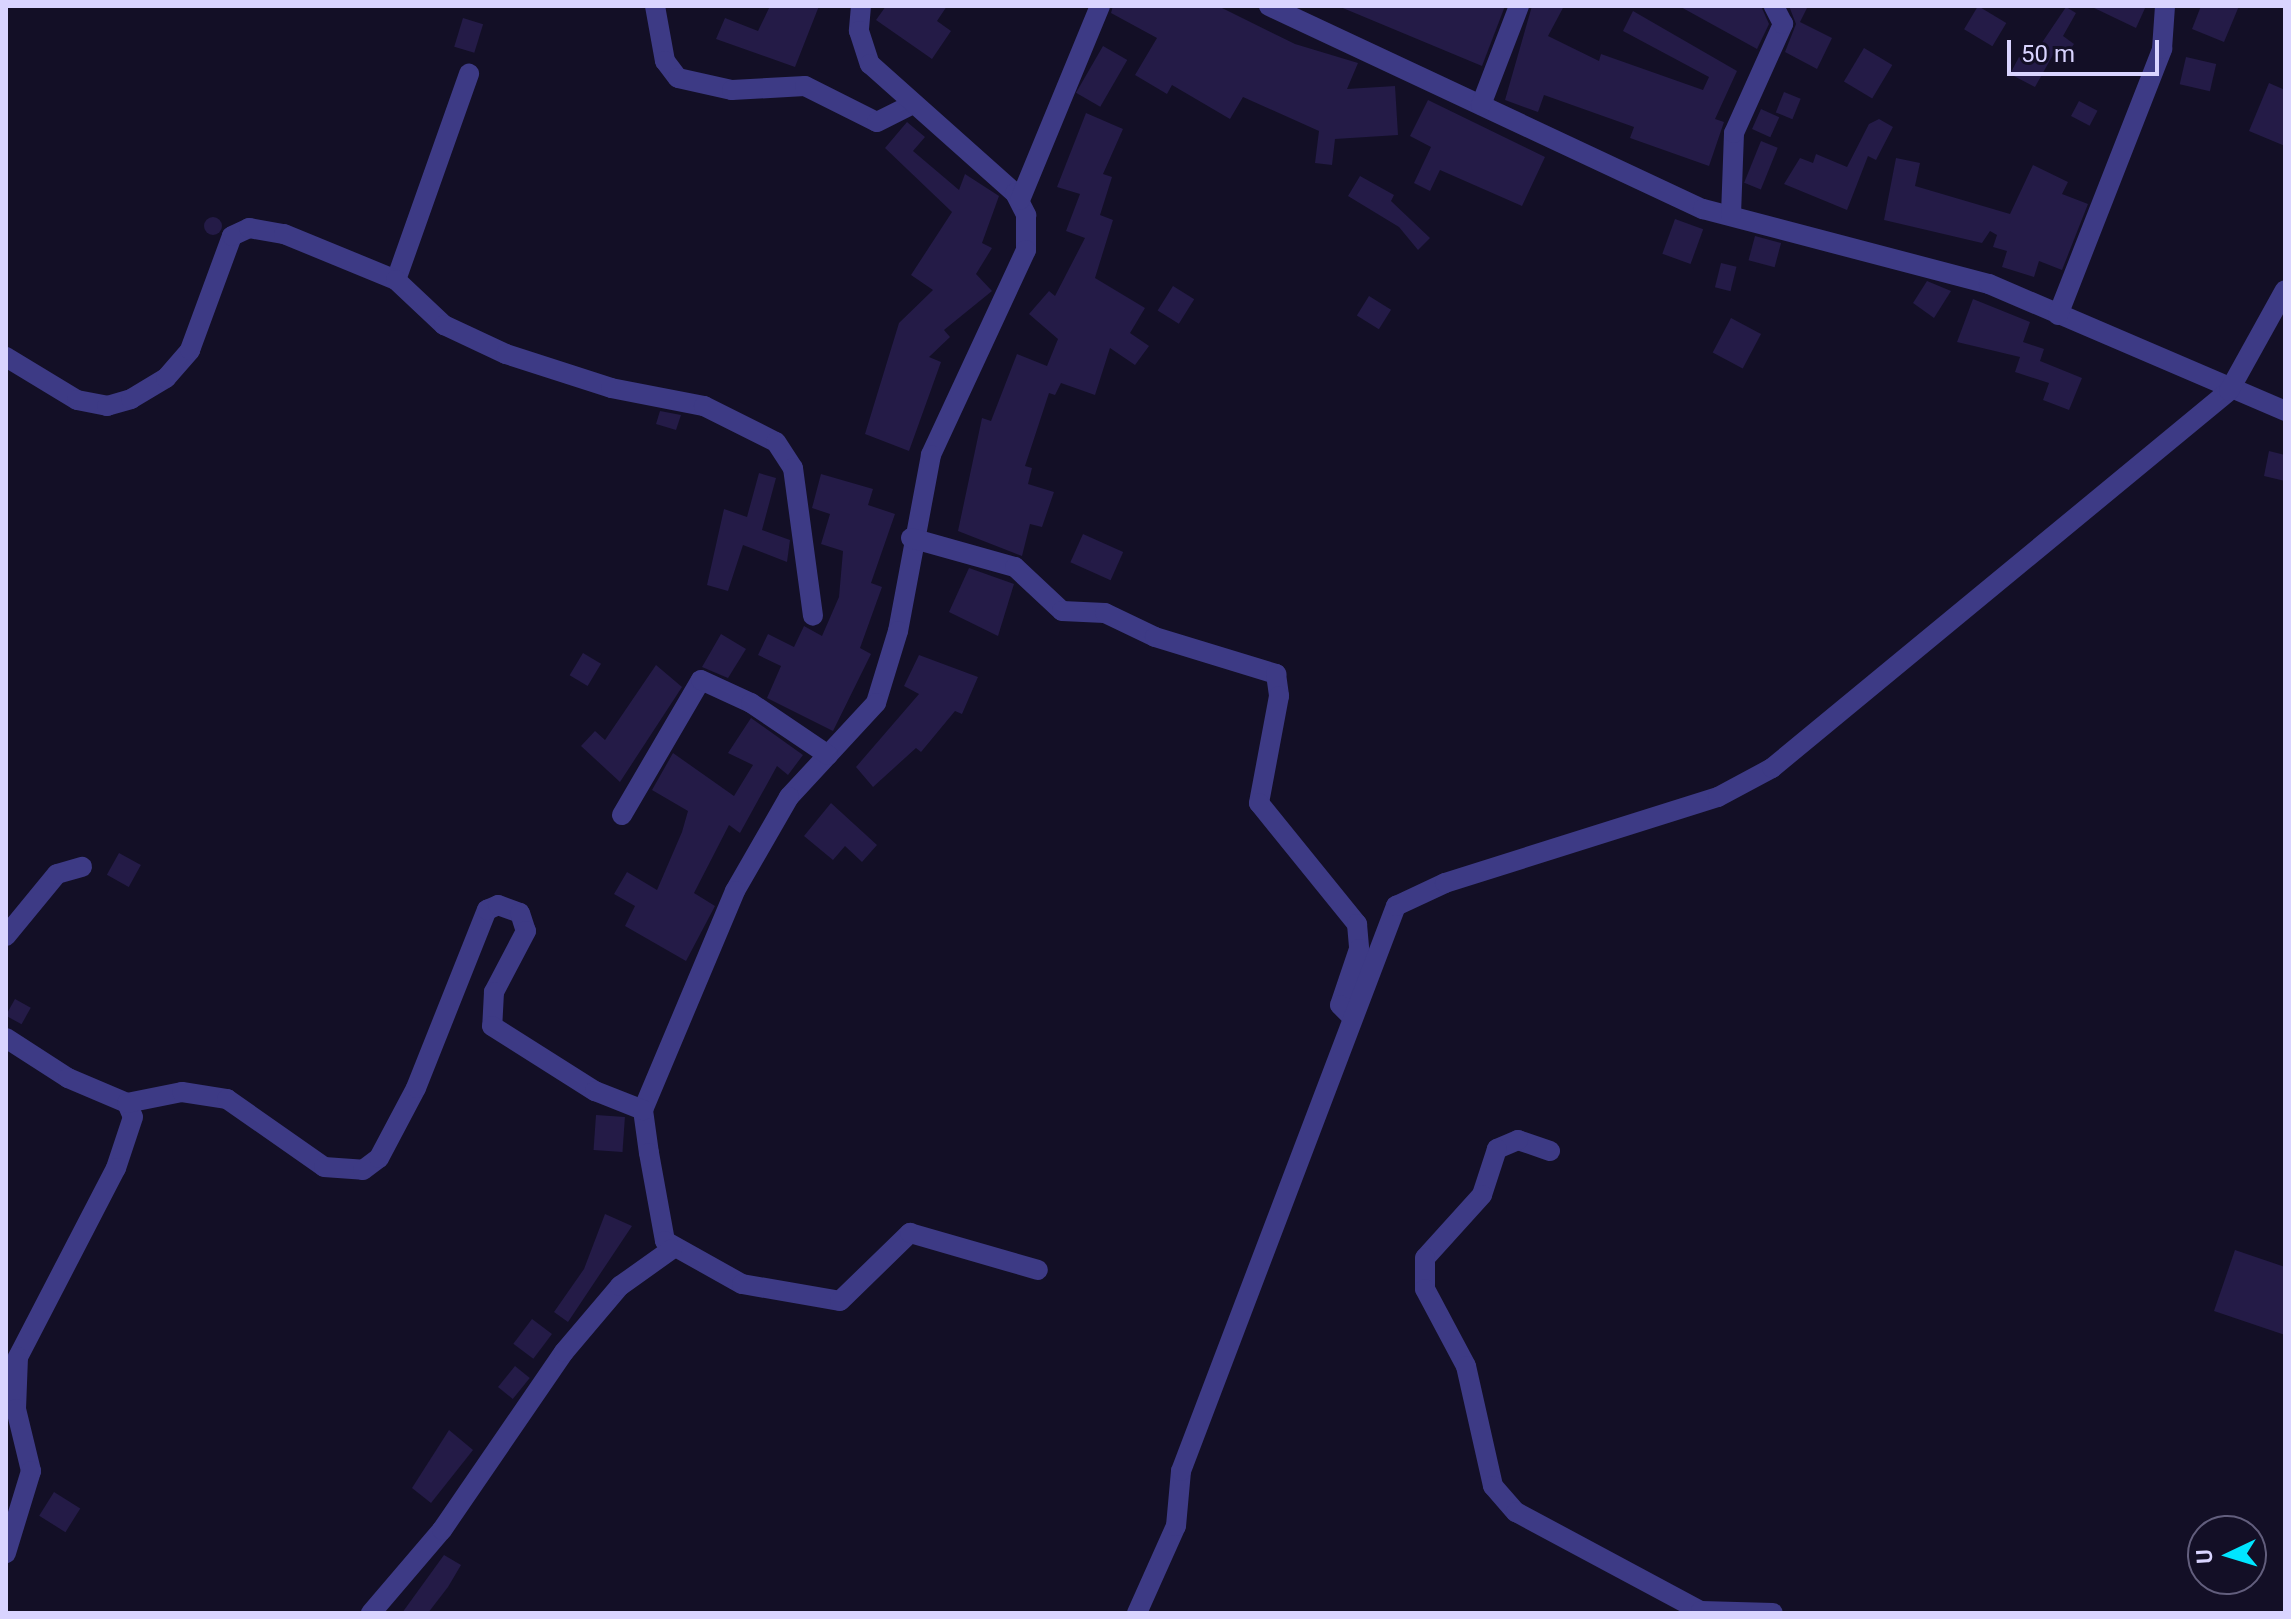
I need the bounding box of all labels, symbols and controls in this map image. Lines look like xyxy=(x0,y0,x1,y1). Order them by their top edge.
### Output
scale bar xyxy=(2011,24,2163,74)
text: 50 m xyxy=(2021,40,2075,68)
north arrow xyxy=(2187,1515,2267,1595)
text: U xyxy=(2192,1548,2218,1565)

